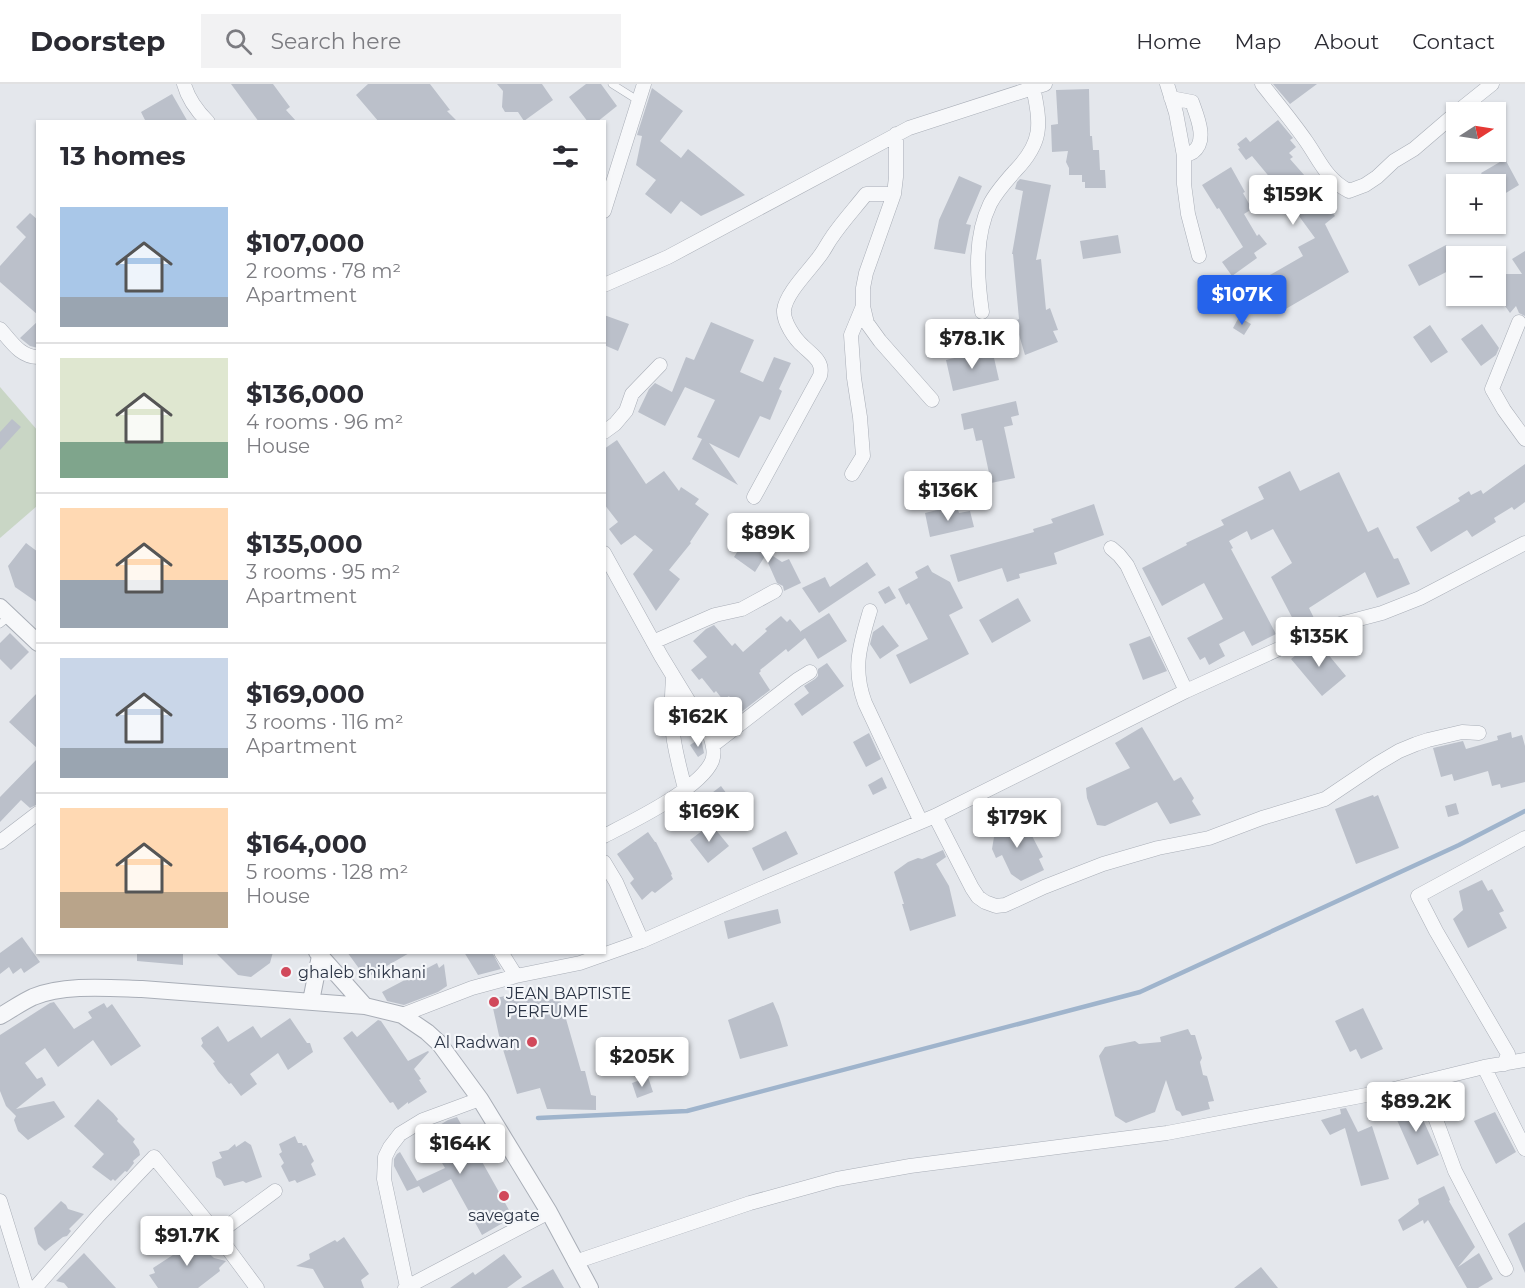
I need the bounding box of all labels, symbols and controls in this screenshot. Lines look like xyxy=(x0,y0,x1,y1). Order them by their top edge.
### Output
search box xyxy=(201,14,621,68)
text: Doorstep xyxy=(30,24,165,58)
icon: search xyxy=(222,25,255,58)
text: Search here xyxy=(270,28,401,55)
text: Home xyxy=(1136,29,1201,54)
text: Map xyxy=(1234,29,1281,54)
text: About xyxy=(1314,29,1379,54)
text: Contact xyxy=(1412,29,1495,54)
north arrow xyxy=(1446,102,1506,162)
map controls xyxy=(1446,102,1506,306)
text: 13 homes xyxy=(60,140,186,172)
icon: filters xyxy=(549,140,582,173)
button: + xyxy=(1446,174,1506,234)
pin: $159K xyxy=(1251,175,1335,226)
text: $159K xyxy=(1263,182,1323,206)
text: $107,000 xyxy=(246,227,364,259)
icon: home xyxy=(108,231,180,303)
button: − xyxy=(1446,246,1506,306)
text: 2 rooms · 78 m² xyxy=(246,259,401,283)
pin: $107K xyxy=(1200,275,1284,326)
text: $107K xyxy=(1211,282,1273,306)
text: Apartment xyxy=(246,283,357,307)
pin: $78.1K xyxy=(923,319,1021,370)
text: $78.1K xyxy=(939,326,1005,350)
text: $136,000 xyxy=(246,378,364,410)
icon: home xyxy=(108,382,180,454)
text: 4 rooms · 96 m² xyxy=(246,410,403,434)
text: House xyxy=(246,434,310,458)
pin: $136K xyxy=(906,471,990,522)
text: $136K xyxy=(918,478,978,502)
pin: $89K xyxy=(732,513,804,564)
text: $89K xyxy=(741,520,795,544)
text: $135,000 xyxy=(246,528,363,560)
icon: home xyxy=(108,532,180,604)
text: 3 rooms · 95 m² xyxy=(246,560,400,584)
text: Apartment xyxy=(246,584,357,608)
pin: $135K xyxy=(1277,617,1361,668)
text: $135K xyxy=(1290,624,1348,648)
text: $169,000 xyxy=(246,678,365,710)
icon: home xyxy=(108,682,180,754)
pin: $162K xyxy=(656,697,740,748)
text: $162K xyxy=(668,704,728,728)
text: 3 rooms · 116 m² xyxy=(246,710,404,734)
text: Apartment xyxy=(246,734,357,758)
pin: $169K xyxy=(667,792,751,843)
pin: $179K xyxy=(975,798,1059,849)
text: $169K xyxy=(679,799,739,823)
text: $179K xyxy=(987,805,1047,829)
text: $164,000 xyxy=(246,828,367,860)
icon: home xyxy=(108,832,180,904)
text: 5 rooms · 128 m² xyxy=(246,860,408,884)
text: House xyxy=(246,884,310,908)
place label: ghaleb shikhani xyxy=(298,963,426,982)
marker: ghaleb shikhani xyxy=(279,965,293,979)
place label: JEAN BAPTISTE PERFUME xyxy=(505,984,631,1021)
marker: JEAN BAPTISTE PERFUME xyxy=(487,995,501,1009)
place label: Al Radwan xyxy=(434,1033,520,1052)
marker: Al Radwan xyxy=(525,1035,539,1049)
pin: $205K xyxy=(600,1037,684,1088)
text: $205K xyxy=(610,1044,674,1068)
pin: $89.2K xyxy=(1367,1082,1465,1133)
text: $89.2K xyxy=(1381,1089,1451,1113)
pin: $164K xyxy=(418,1124,502,1175)
text: $164K xyxy=(429,1131,491,1155)
marker: savegate xyxy=(497,1189,511,1203)
place label: savegate xyxy=(468,1206,540,1225)
pin: $91.7K xyxy=(138,1216,236,1267)
text: $91.7K xyxy=(154,1223,220,1247)

